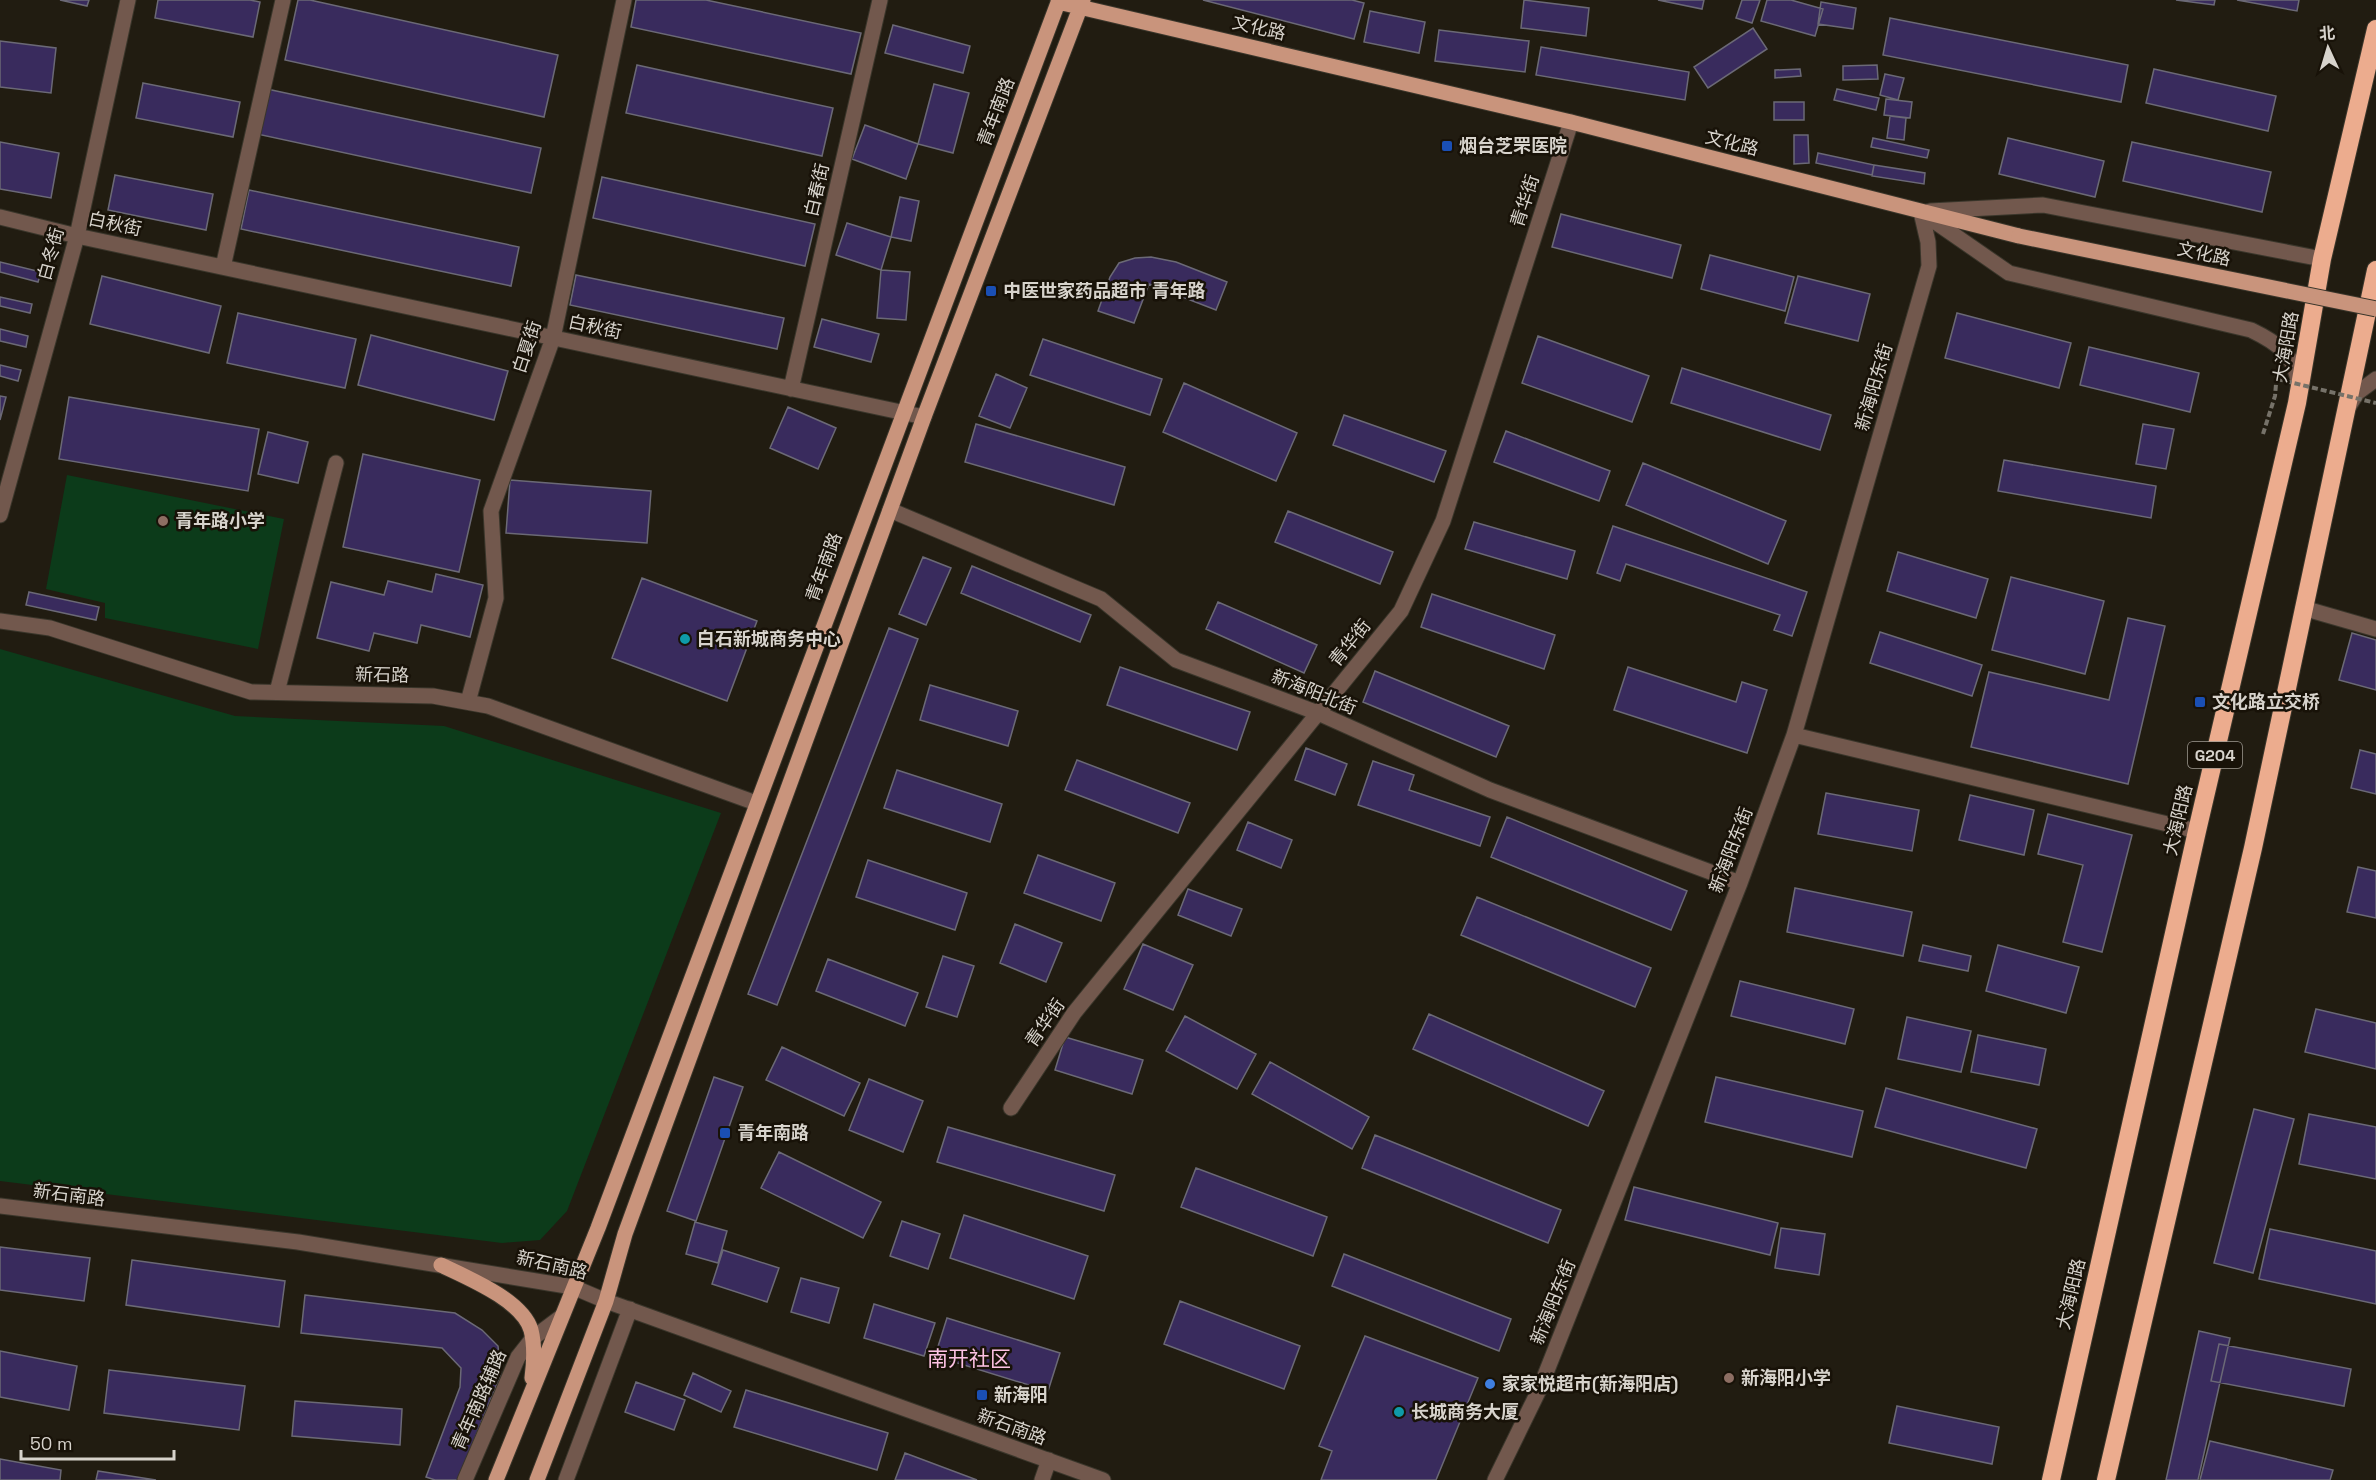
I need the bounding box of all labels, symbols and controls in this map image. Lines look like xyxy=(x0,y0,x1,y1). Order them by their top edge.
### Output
street label: 文化路 xyxy=(1230,10,1288,45)
north arrow xyxy=(2298,18,2358,78)
text: 北 xyxy=(2318,23,2336,45)
street label: 青年南路 xyxy=(972,74,1019,150)
street label: 文化路 xyxy=(1703,125,1761,160)
place label: 烟台芝罘医院 xyxy=(1459,134,1567,157)
marker: 烟台芝罘医院 xyxy=(1440,139,1454,153)
street label: 白春街 xyxy=(799,161,834,219)
street label: 青华街 xyxy=(1505,172,1544,230)
street label: 白秋街 xyxy=(86,207,144,240)
street label: 白冬街 xyxy=(32,225,69,283)
street label: 文化路 xyxy=(2175,237,2233,270)
place label: 中医世家药品超市 青年路 xyxy=(1003,279,1206,302)
marker: 中医世家药品超市 青年路 xyxy=(984,284,998,298)
street label: 大海阳路 xyxy=(2268,309,2303,384)
street label: 白秋街 xyxy=(566,310,624,343)
street label: 白夏街 xyxy=(507,318,546,376)
street label: 新海阳东街 xyxy=(1850,340,1897,433)
place label: 青年路小学 xyxy=(175,509,265,532)
marker: 青年路小学 xyxy=(156,514,170,528)
street label: 青年南路 xyxy=(800,529,847,605)
street label: 青华街 xyxy=(1324,614,1376,671)
place label: 白石新城商务中心 xyxy=(697,627,841,650)
marker: 白石新城商务中心 xyxy=(678,632,692,646)
street label: 新石路 xyxy=(355,663,409,686)
street label: 新海阳北街 xyxy=(1268,664,1360,719)
place label: 文化路立交桥 xyxy=(2212,690,2320,713)
marker: 文化路立交桥 xyxy=(2193,695,2207,709)
road number: G204 xyxy=(2188,742,2242,768)
street label: 大海阳路 xyxy=(2158,782,2197,858)
street label: 新海阳东街 xyxy=(1704,804,1757,896)
street label: 青华街 xyxy=(1020,994,1069,1051)
place label: 青年南路 xyxy=(737,1121,809,1144)
marker: 青年南路 xyxy=(718,1126,732,1140)
street label: 新石南路 xyxy=(32,1179,106,1210)
street label: 新石南路 xyxy=(514,1245,590,1284)
street label: 新海阳东街 xyxy=(1525,1256,1580,1348)
street label: 大海阳路 xyxy=(2051,1256,2090,1332)
district label: 南开社区 xyxy=(927,1345,1011,1372)
street label: 青年南路辅路 xyxy=(446,1346,511,1454)
place label: 新海阳小学 xyxy=(1741,1366,1831,1389)
marker: 新海阳小学 xyxy=(1722,1371,1736,1385)
place label: 家家悦超市(新海阳店) xyxy=(1502,1372,1678,1395)
marker: 家家悦超市(新海阳店) xyxy=(1483,1377,1497,1391)
place label: 新海阳 xyxy=(994,1383,1048,1406)
marker: 新海阳 xyxy=(975,1388,989,1402)
place label: 长城商务大厦 xyxy=(1411,1400,1519,1423)
street label: 新石南路 xyxy=(974,1403,1050,1450)
marker: 长城商务大厦 xyxy=(1392,1405,1406,1419)
scale bar xyxy=(21,1423,174,1461)
text: 50 m xyxy=(30,1432,72,1455)

